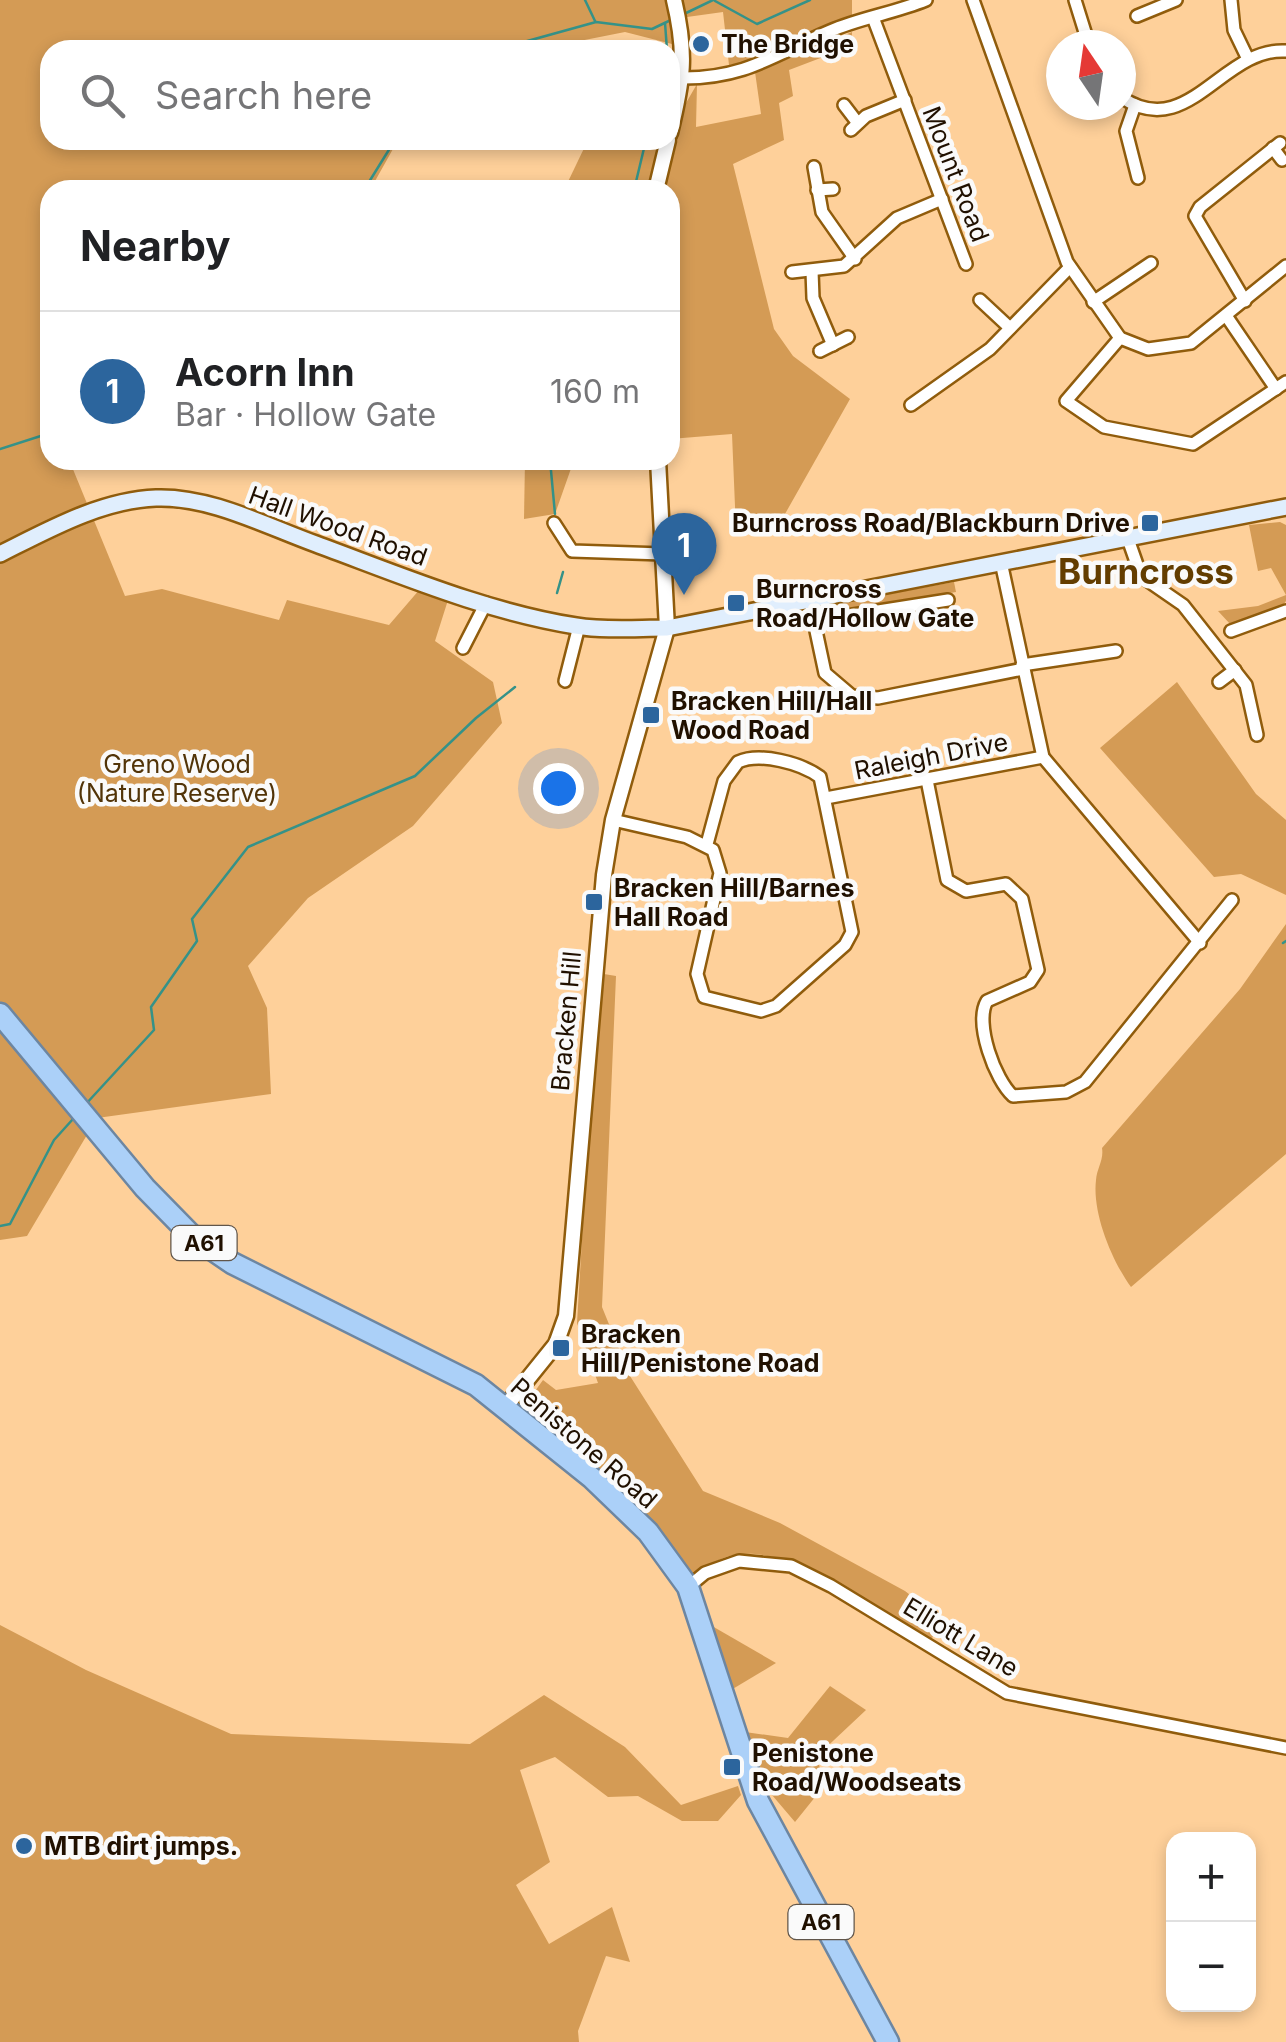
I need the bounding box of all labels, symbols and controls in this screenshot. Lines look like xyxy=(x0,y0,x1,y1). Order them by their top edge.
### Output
place label: The Bridge xyxy=(721,29,854,59)
north arrow xyxy=(1046,30,1136,120)
marker: The Bridge xyxy=(690,33,712,55)
search box xyxy=(40,40,680,150)
icon: search xyxy=(75,68,130,123)
text: Search here xyxy=(155,72,372,118)
street label: Mount Road xyxy=(916,102,996,246)
text: Nearby xyxy=(80,220,231,271)
text: Acorn Inn xyxy=(175,349,355,395)
text: 1 xyxy=(106,372,119,411)
text: 160 m xyxy=(550,372,640,411)
text: Bar · Hollow Gate xyxy=(175,395,436,434)
street label: Hall Wood Road xyxy=(245,480,431,572)
place label: Burncross Road/Blackburn Drive xyxy=(732,508,1130,538)
pin: 1 xyxy=(652,512,716,595)
marker: Burncross Road/Blackburn Drive xyxy=(1139,512,1161,534)
district label: Burncross xyxy=(1058,550,1234,592)
place label: Burncross Road/Hollow Gate xyxy=(756,574,974,633)
marker: Burncross Road/Hollow Gate xyxy=(725,592,747,614)
place label: Bracken Hill/Hall Wood Road xyxy=(671,686,872,745)
marker: Bracken Hill/Hall Wood Road xyxy=(640,704,662,726)
street label: Raleigh Drive xyxy=(852,726,1010,786)
park label: Greno Wood (Nature Reserve) xyxy=(77,749,277,808)
your location xyxy=(533,763,584,814)
place label: Bracken Hill/Barnes Hall Road xyxy=(614,873,855,932)
marker: Bracken Hill/Barnes Hall Road xyxy=(583,891,605,913)
street label: Bracken Hill xyxy=(545,950,587,1092)
road number: A61 xyxy=(172,1226,236,1260)
place label: Bracken Hill/Penistone Road xyxy=(581,1319,820,1378)
marker: Bracken Hill/Penistone Road xyxy=(550,1337,572,1359)
street label: Penistone Road xyxy=(505,1371,663,1515)
street label: Elliott Lane xyxy=(898,1591,1024,1683)
place label: Penistone Road/Woodseats xyxy=(752,1738,962,1797)
marker: Penistone Road/Woodseats xyxy=(721,1756,743,1778)
place label: MTB dirt jumps. xyxy=(44,1831,238,1861)
map controls xyxy=(1166,1832,1256,2012)
button: + xyxy=(1166,1832,1256,1922)
marker: MTB dirt jumps. xyxy=(13,1835,35,1857)
road number: A61 xyxy=(788,1905,854,1939)
button: − xyxy=(1166,1922,1256,2012)

